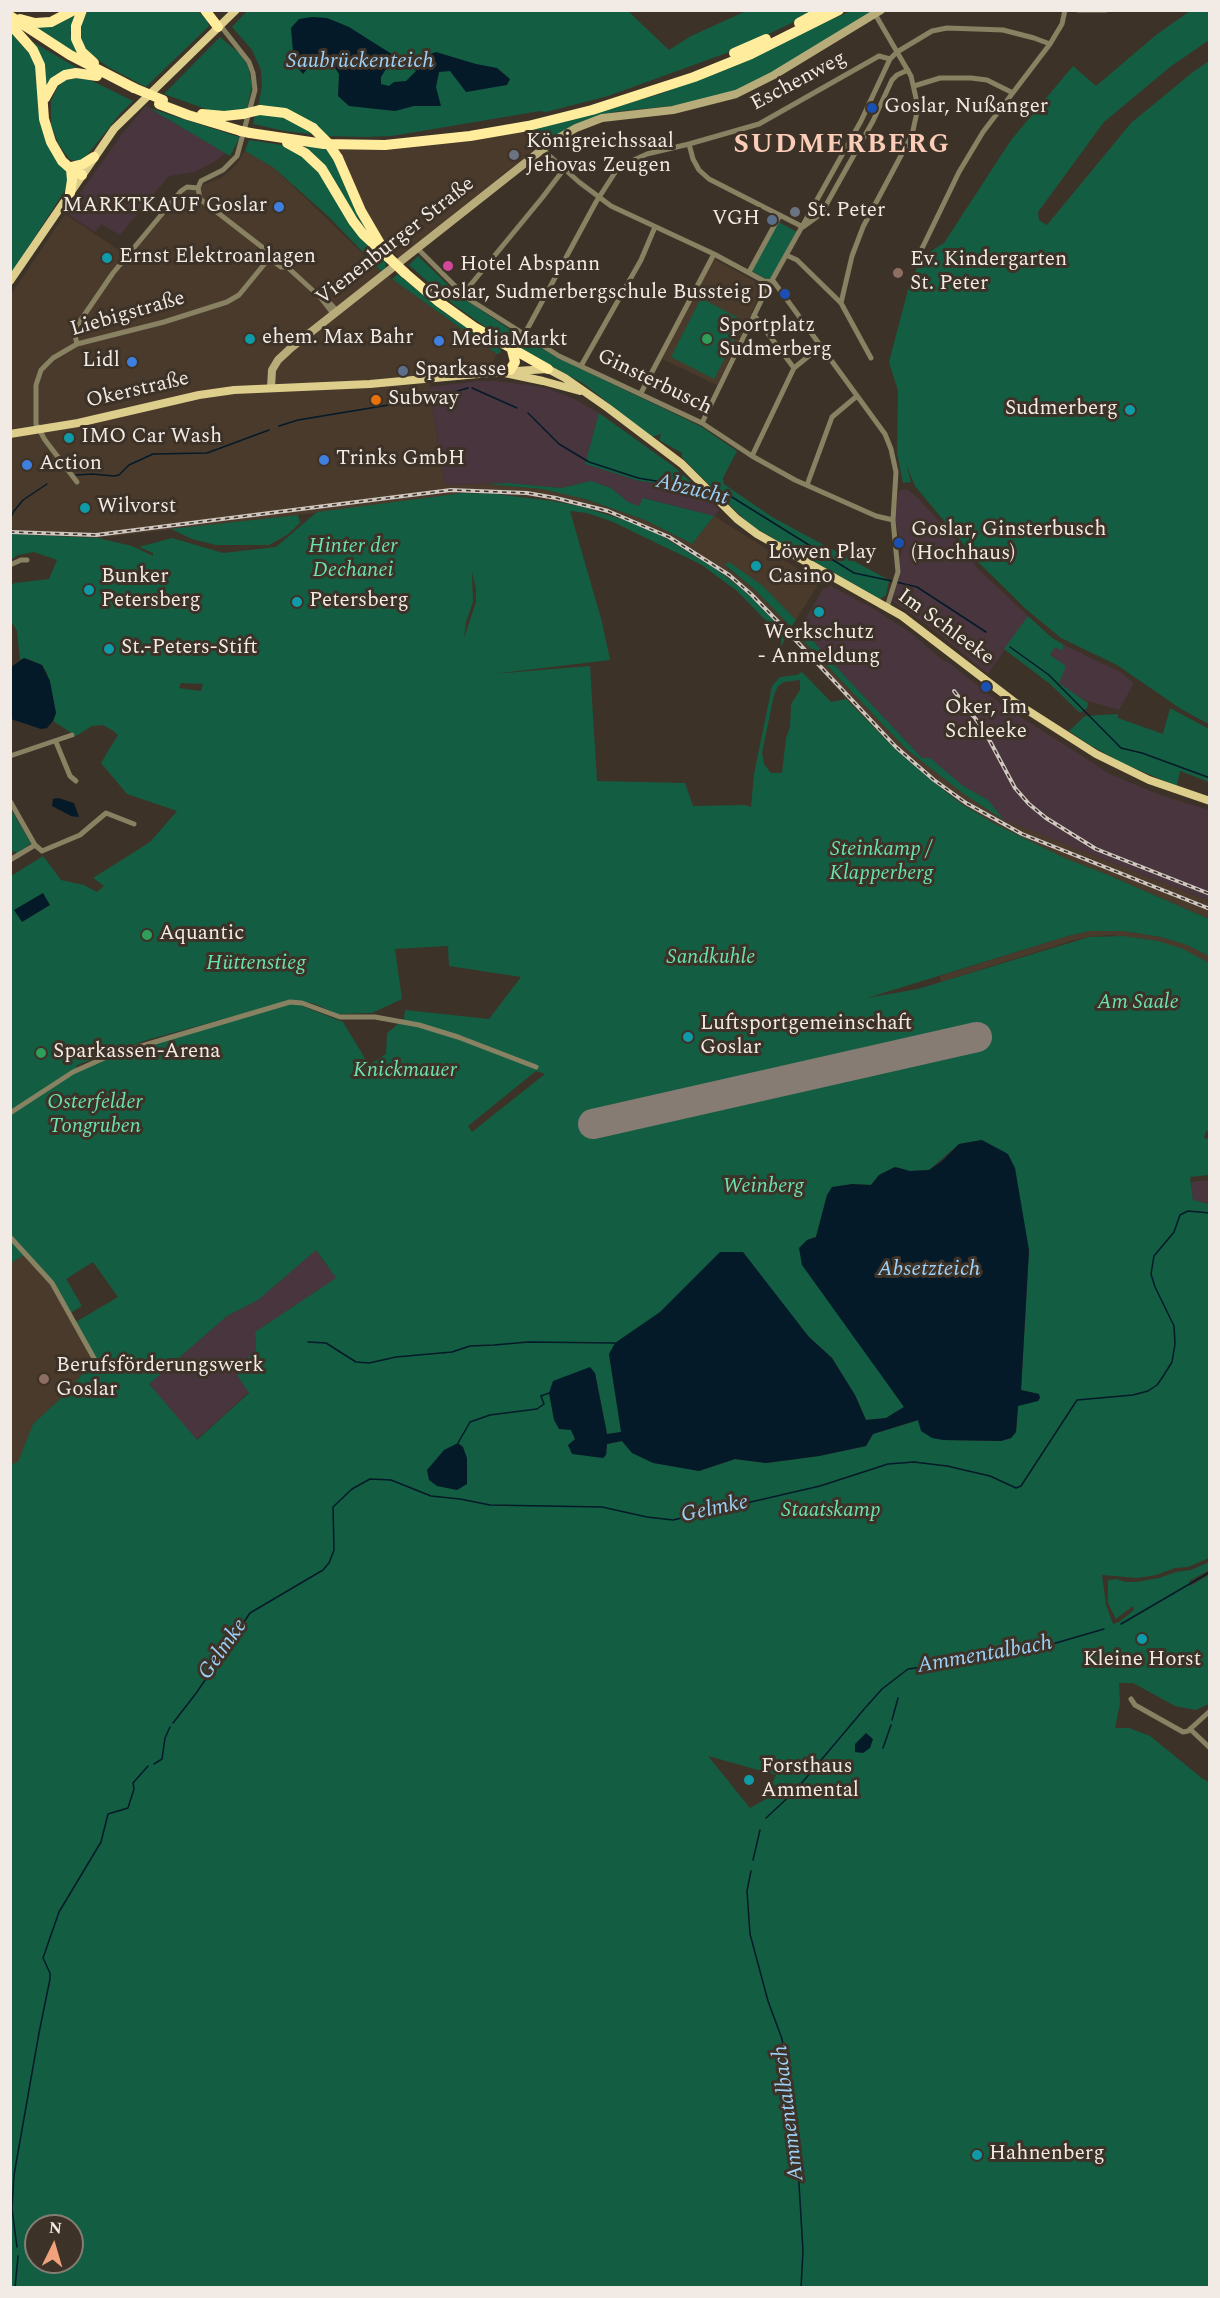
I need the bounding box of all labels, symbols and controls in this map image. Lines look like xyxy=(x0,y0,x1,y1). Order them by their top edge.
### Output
street label: Eschenweg xyxy=(747,46,851,118)
water label: Saubrückenteich xyxy=(286,50,434,76)
place label: Goslar, Nußanger xyxy=(884,95,1048,121)
marker: Goslar, Nußanger xyxy=(865,101,879,115)
place label: Königreichssaal Jehovas Zeugen xyxy=(526,130,674,180)
district label: SUDMERBERG xyxy=(734,131,950,163)
marker: Königreichssaal Jehovas Zeugen xyxy=(507,148,521,162)
street label: Vienenburger Straße xyxy=(312,172,480,312)
place label: MARKTKAUF Goslar xyxy=(62,194,267,220)
place label: St. Peter xyxy=(807,199,885,225)
marker: MARKTKAUF Goslar xyxy=(272,200,286,214)
marker: St. Peter xyxy=(788,205,802,219)
place label: VGH xyxy=(712,207,760,233)
marker: VGH xyxy=(765,213,779,227)
place label: Ernst Elektroanlagen xyxy=(119,245,316,271)
place label: Ev. Kindergarten St. Peter xyxy=(910,248,1067,298)
marker: Ernst Elektroanlagen xyxy=(100,251,114,265)
place label: Hotel Abspann xyxy=(460,253,600,279)
marker: Hotel Abspann xyxy=(441,259,455,273)
marker: Ev. Kindergarten St. Peter xyxy=(891,266,905,280)
place label: Goslar, Sudmerbergschule Bussteig D xyxy=(424,281,773,307)
street label: Liebigstraße xyxy=(68,287,188,343)
marker: Goslar, Sudmerbergschule Bussteig D xyxy=(778,287,792,301)
place label: Sportplatz Sudmerberg xyxy=(719,314,832,364)
place label: ehem. Max Bahr xyxy=(262,326,414,352)
place label: MediaMarkt xyxy=(451,328,567,354)
marker: ehem. Max Bahr xyxy=(243,332,257,346)
marker: Sportplatz Sudmerberg xyxy=(700,332,714,346)
marker: MediaMarkt xyxy=(432,334,446,348)
street label: Ginsterbusch xyxy=(592,344,716,422)
place label: Lidl xyxy=(82,349,120,375)
marker: Lidl xyxy=(125,355,139,369)
place label: Sparkasse xyxy=(415,358,507,384)
marker: Sparkasse xyxy=(396,364,410,378)
street label: Okerstraße xyxy=(84,367,192,415)
place label: Subway xyxy=(388,387,459,413)
marker: Subway xyxy=(369,393,383,407)
place label: Sudmerberg xyxy=(1005,397,1118,423)
marker: Sudmerberg xyxy=(1123,403,1137,417)
place label: IMO Car Wash xyxy=(81,425,222,451)
marker: IMO Car Wash xyxy=(62,431,76,445)
place label: Trinks GmbH xyxy=(336,447,465,473)
place label: Action xyxy=(39,452,102,478)
marker: Trinks GmbH xyxy=(317,453,331,467)
marker: Action xyxy=(20,458,34,472)
water label: Abzucht xyxy=(653,469,731,513)
place label: Wilvorst xyxy=(97,495,176,521)
marker: Wilvorst xyxy=(78,501,92,515)
place label: Goslar, Ginsterbusch (Hochhaus) xyxy=(911,518,1106,568)
park label: Hinter der Dechanei xyxy=(309,535,397,585)
marker: Goslar, Ginsterbusch (Hochhaus) xyxy=(892,536,906,550)
place label: Löwen Play Casino xyxy=(768,541,876,591)
marker: Löwen Play Casino xyxy=(749,559,763,573)
place label: Bunker Petersberg xyxy=(101,565,201,615)
marker: Bunker Petersberg xyxy=(82,583,96,597)
street label: Im Schleeke xyxy=(892,585,998,671)
place label: Petersberg xyxy=(309,589,409,615)
marker: Petersberg xyxy=(290,595,304,609)
marker: Werkschutz - Anmeldung xyxy=(812,605,826,619)
place label: Werkschutz - Anmeldung xyxy=(758,621,880,671)
place label: St.-Peters-Stift xyxy=(121,636,258,662)
marker: St.-Peters-Stift xyxy=(102,642,116,656)
marker: Oker, Im Schleeke xyxy=(979,680,993,694)
place label: Oker, Im Schleeke xyxy=(945,696,1027,746)
park label: Steinkamp / Klapperberg xyxy=(829,838,933,888)
place label: Aquantic xyxy=(159,922,244,948)
marker: Aquantic xyxy=(140,928,154,942)
park label: Sandkuhle xyxy=(667,946,755,972)
park label: Hüttenstieg xyxy=(206,952,306,978)
park label: Am Saale xyxy=(1097,991,1179,1017)
place label: Luftsportgemeinschaft Goslar xyxy=(700,1012,912,1062)
marker: Luftsportgemeinschaft Goslar xyxy=(681,1030,695,1044)
place label: Sparkassen-Arena xyxy=(53,1040,221,1066)
marker: Sparkassen-Arena xyxy=(34,1046,48,1060)
park label: Knickmauer xyxy=(353,1059,457,1085)
park label: Osterfelder Tongruben xyxy=(47,1091,143,1141)
park label: Weinberg xyxy=(722,1175,804,1201)
water label: Absetzteich xyxy=(878,1258,980,1284)
place label: Berufsförderungswerk Goslar xyxy=(56,1354,264,1404)
marker: Berufsförderungswerk Goslar xyxy=(37,1372,51,1386)
water label: Gelmke xyxy=(679,1490,751,1530)
park label: Staatskamp xyxy=(781,1499,881,1525)
water label: Gelmke xyxy=(194,1614,254,1686)
water label: Ammentalbach xyxy=(915,1631,1055,1681)
marker: Kleine Horst xyxy=(1135,1632,1149,1646)
place label: Kleine Horst xyxy=(1083,1648,1201,1674)
place label: Forsthaus Ammental xyxy=(761,1755,859,1805)
marker: Forsthaus Ammental xyxy=(742,1773,756,1787)
water label: Ammentalbach xyxy=(769,2044,811,2182)
place label: Hahnenberg xyxy=(989,2142,1105,2168)
marker: Hahnenberg xyxy=(970,2148,984,2162)
north arrow xyxy=(24,2214,84,2274)
text: N xyxy=(48,2216,63,2241)

